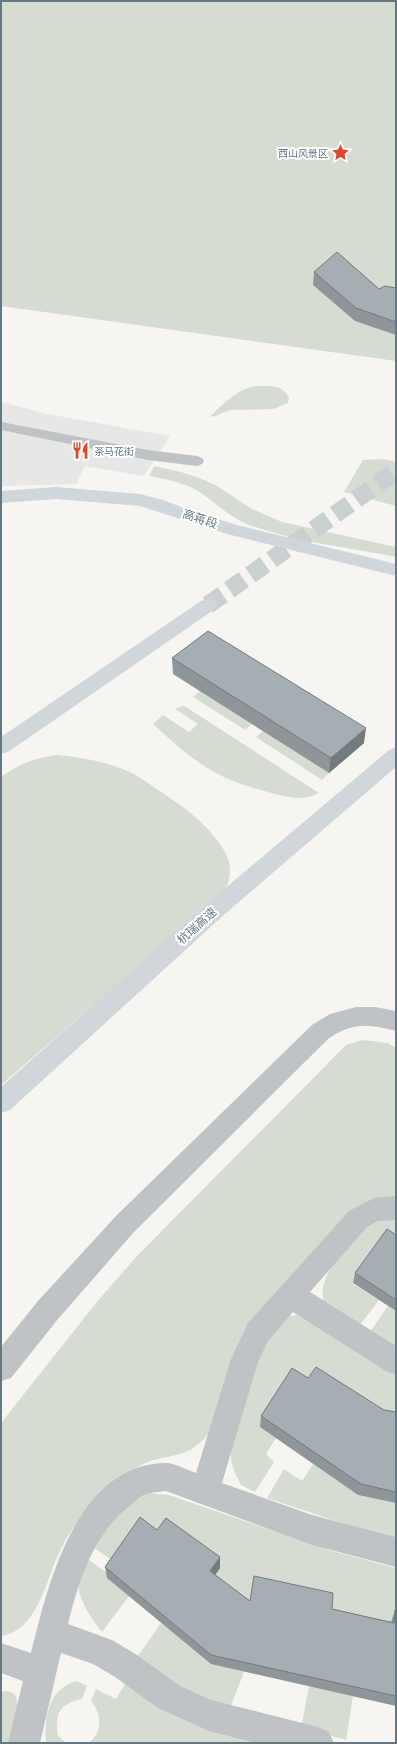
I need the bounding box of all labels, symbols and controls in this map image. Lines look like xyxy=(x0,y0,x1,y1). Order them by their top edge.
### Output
place icon: 西山风景区 xyxy=(331,143,351,163)
place label: 西山风景区 xyxy=(278,148,328,159)
restaurant icon: 茶马花街 xyxy=(71,441,91,461)
place label: 茶马花街 xyxy=(94,446,134,457)
street label: 高蒋段 xyxy=(181,507,219,531)
street label: 杭瑞高速 xyxy=(174,905,220,947)

